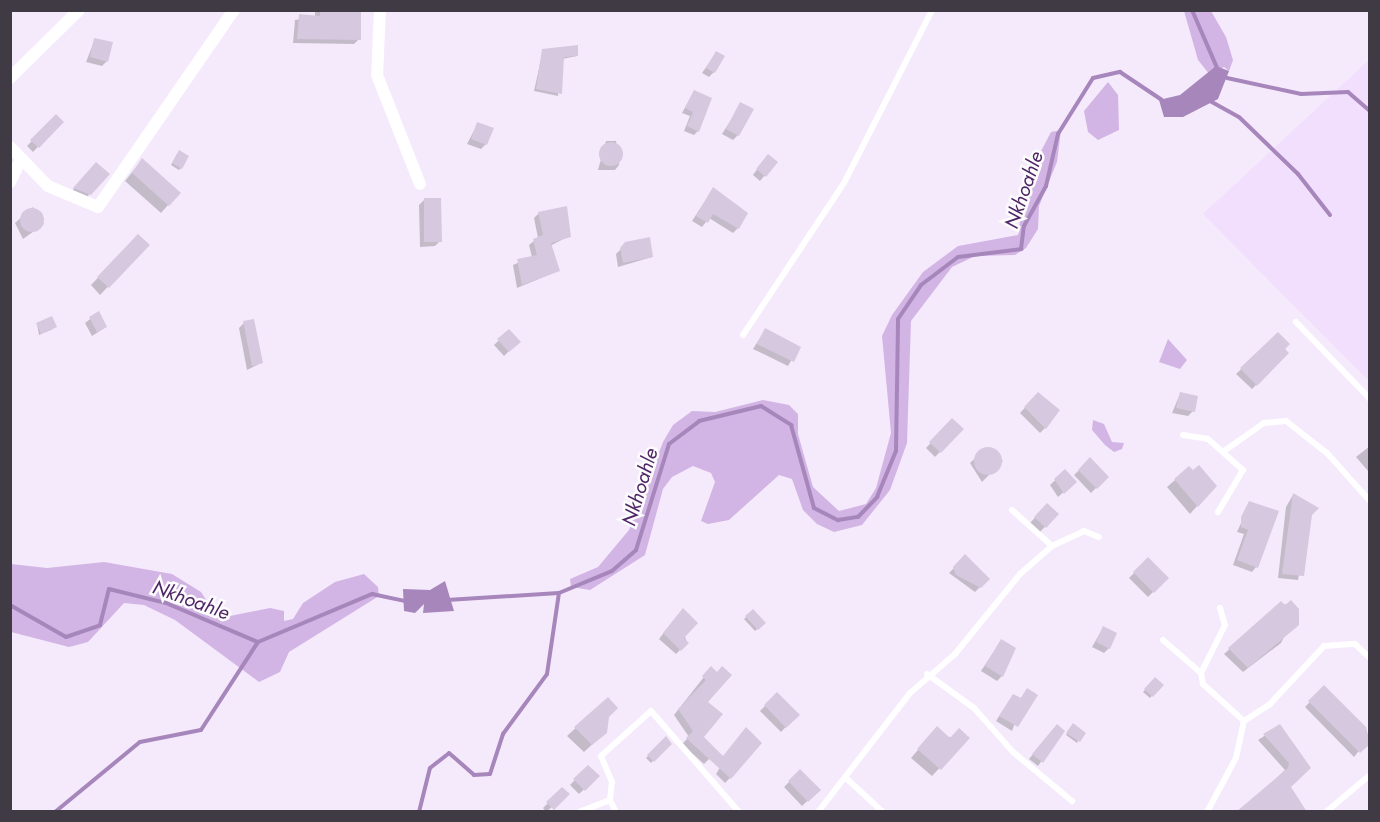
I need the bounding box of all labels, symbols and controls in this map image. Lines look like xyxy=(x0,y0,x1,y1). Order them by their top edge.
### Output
water label: Nkhoahle xyxy=(1000,148,1048,232)
water label: Nkhoahle xyxy=(617,445,663,529)
water label: Nkhoahle xyxy=(149,575,233,625)

